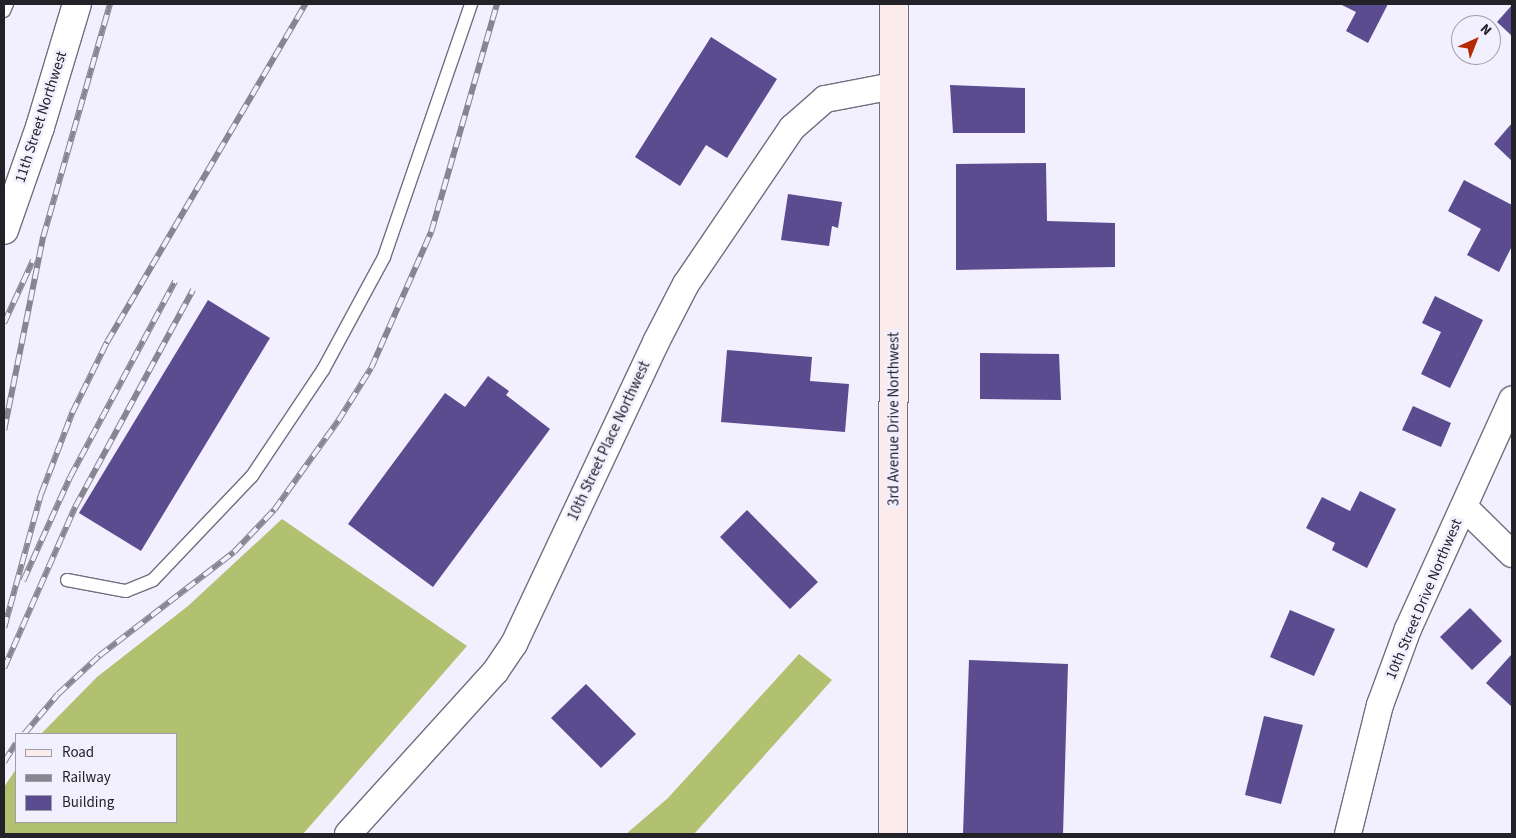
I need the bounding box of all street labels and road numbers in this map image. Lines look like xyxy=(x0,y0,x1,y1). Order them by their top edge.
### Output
street label: 11th Street Northwest xyxy=(11,49,71,185)
street label: 3rd Avenue Drive Northwest xyxy=(885,332,903,506)
street label: 10th Street Place Northwest xyxy=(564,358,654,524)
street label: 10th Street Drive Northwest xyxy=(1382,516,1466,682)

